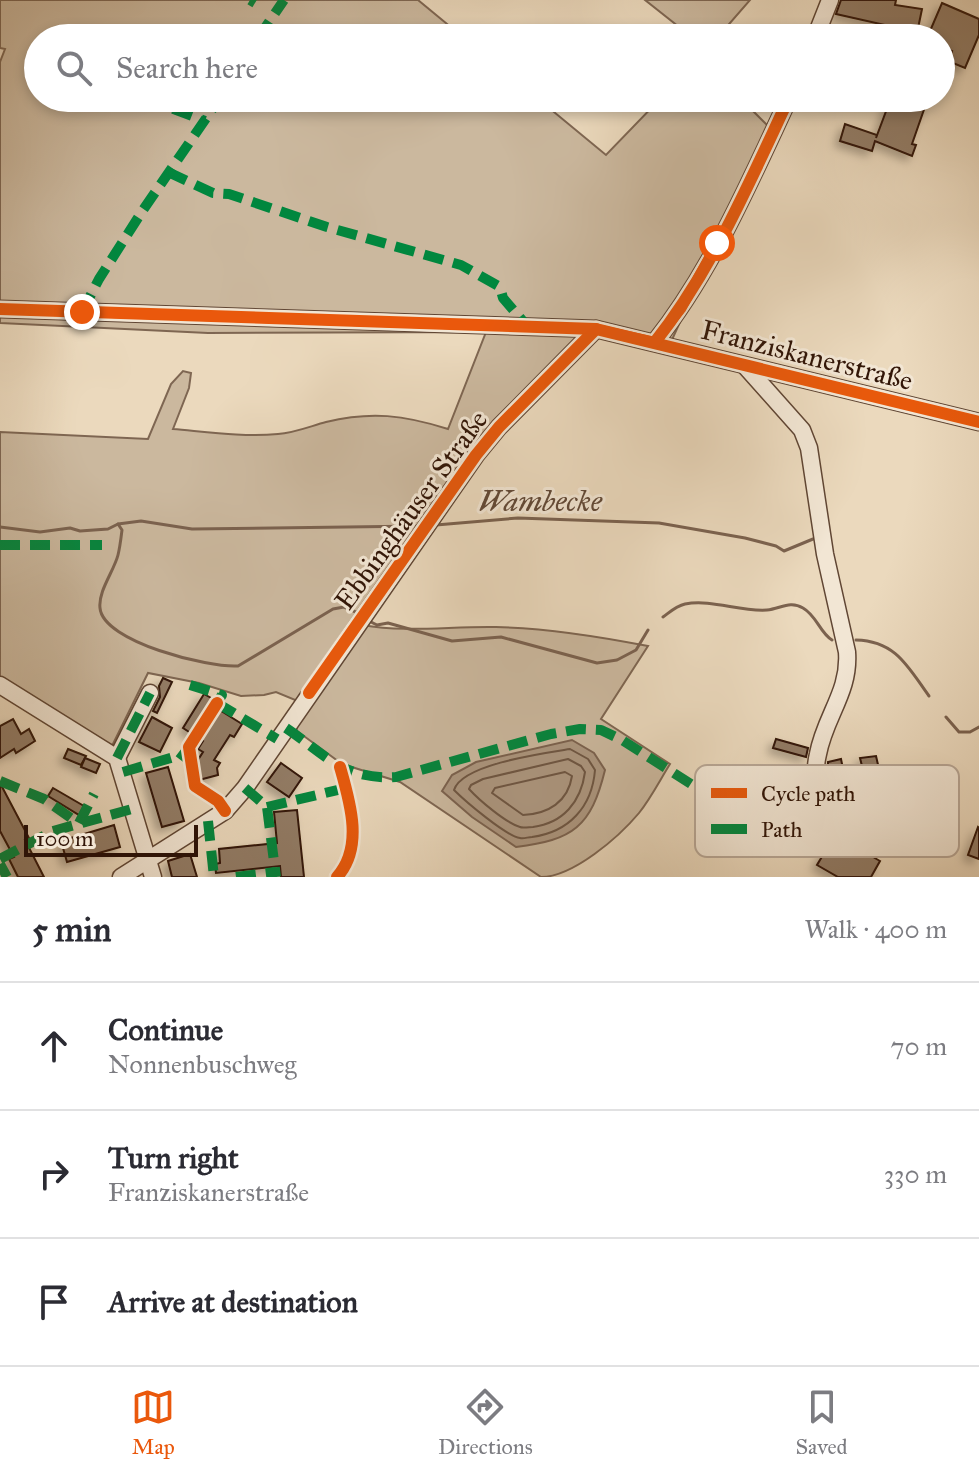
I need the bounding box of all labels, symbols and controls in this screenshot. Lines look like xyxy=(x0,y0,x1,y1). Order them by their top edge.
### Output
search box xyxy=(24,24,955,112)
icon: search xyxy=(52,46,96,90)
text: Search here xyxy=(116,50,258,86)
route start xyxy=(699,225,735,261)
route end xyxy=(64,294,100,330)
street label: Franziskanerstraße xyxy=(698,312,916,398)
street label: Ebbinghäuser Straße xyxy=(327,403,495,617)
water label: Wambecke xyxy=(478,483,603,519)
legend xyxy=(695,765,959,857)
text: Cycle path xyxy=(761,780,856,807)
text: Path xyxy=(761,816,803,843)
scale bar xyxy=(24,821,198,857)
text: 100 m xyxy=(36,825,93,852)
text: 5 min xyxy=(32,909,111,950)
text: Walk · 400 m xyxy=(804,913,947,945)
text: Continue xyxy=(108,1012,223,1048)
icon: ahead xyxy=(32,1024,76,1068)
text: 70 m xyxy=(891,1030,947,1062)
text: Nonnenbuschweg xyxy=(108,1048,297,1080)
text: Turn right xyxy=(108,1140,239,1176)
icon: right xyxy=(32,1152,76,1196)
text: 330 m xyxy=(884,1158,947,1190)
text: Franziskanerstraße xyxy=(108,1176,309,1208)
icon: arrive xyxy=(32,1280,76,1324)
text: Arrive at destination xyxy=(108,1284,358,1320)
tab: Map xyxy=(131,1385,175,1460)
tab: Directions xyxy=(438,1385,533,1460)
tab: Saved xyxy=(795,1385,848,1460)

